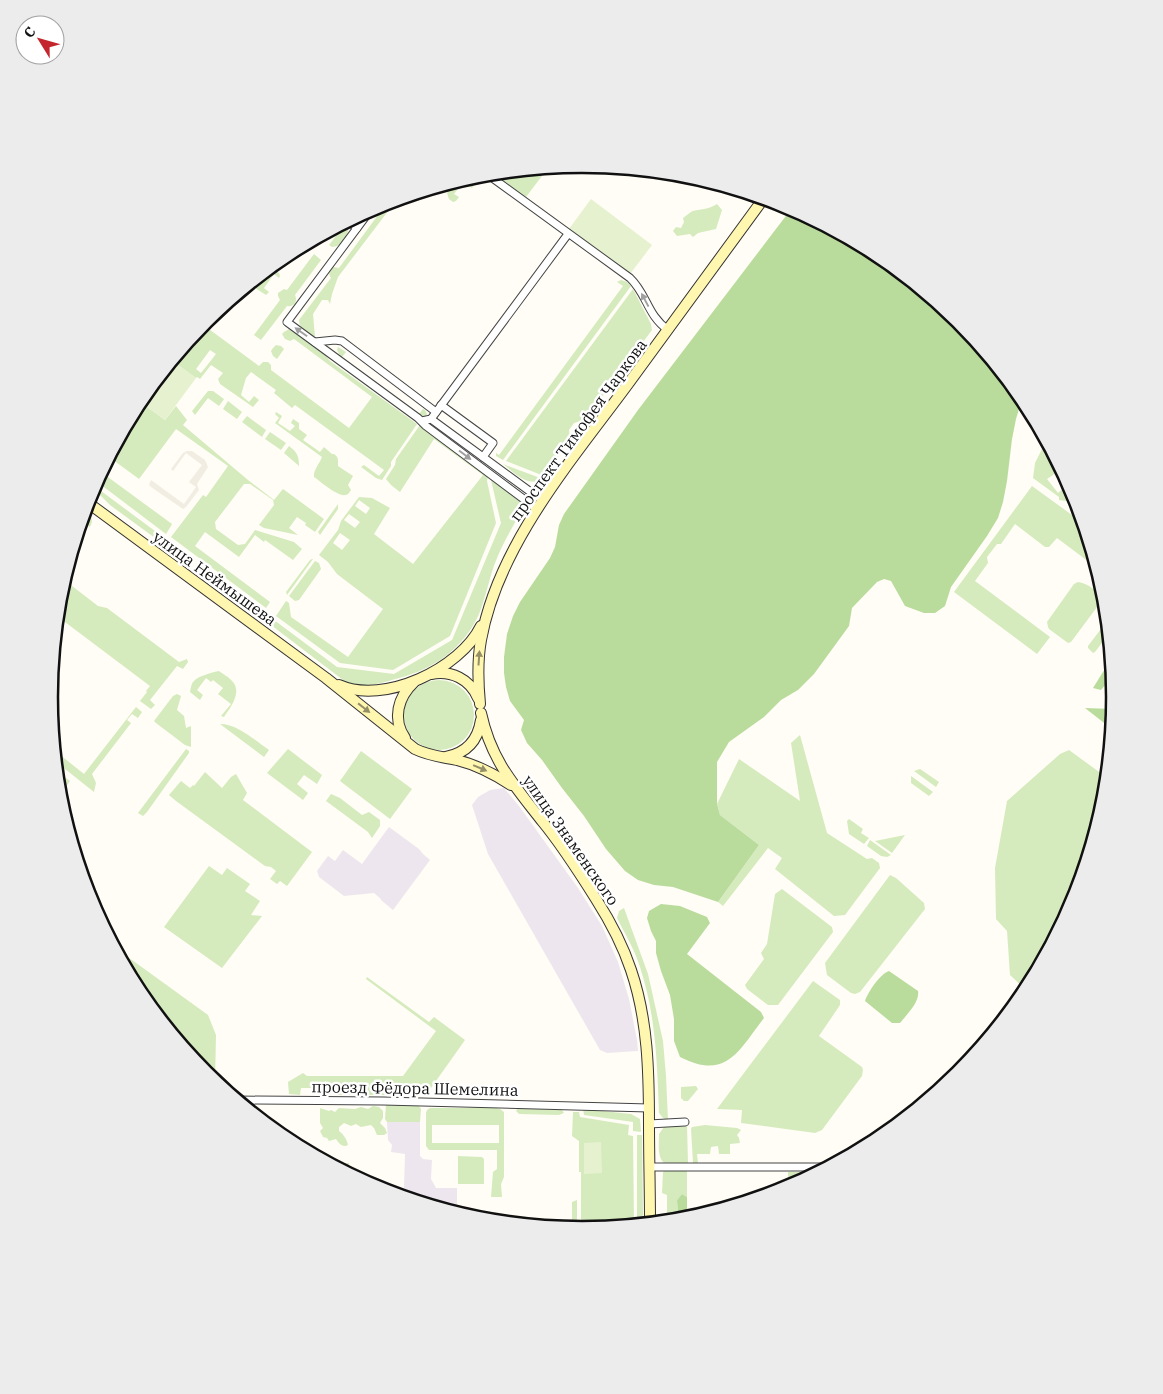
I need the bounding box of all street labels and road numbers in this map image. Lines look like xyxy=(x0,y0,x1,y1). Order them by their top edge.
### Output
street label: проспект Тимофея Чаркова xyxy=(505,335,651,525)
street label: улица Неймышева xyxy=(149,526,281,630)
street label: улица Знаменского xyxy=(519,771,623,909)
street label: проезд Фёдора Шемелина xyxy=(311,1076,519,1100)

